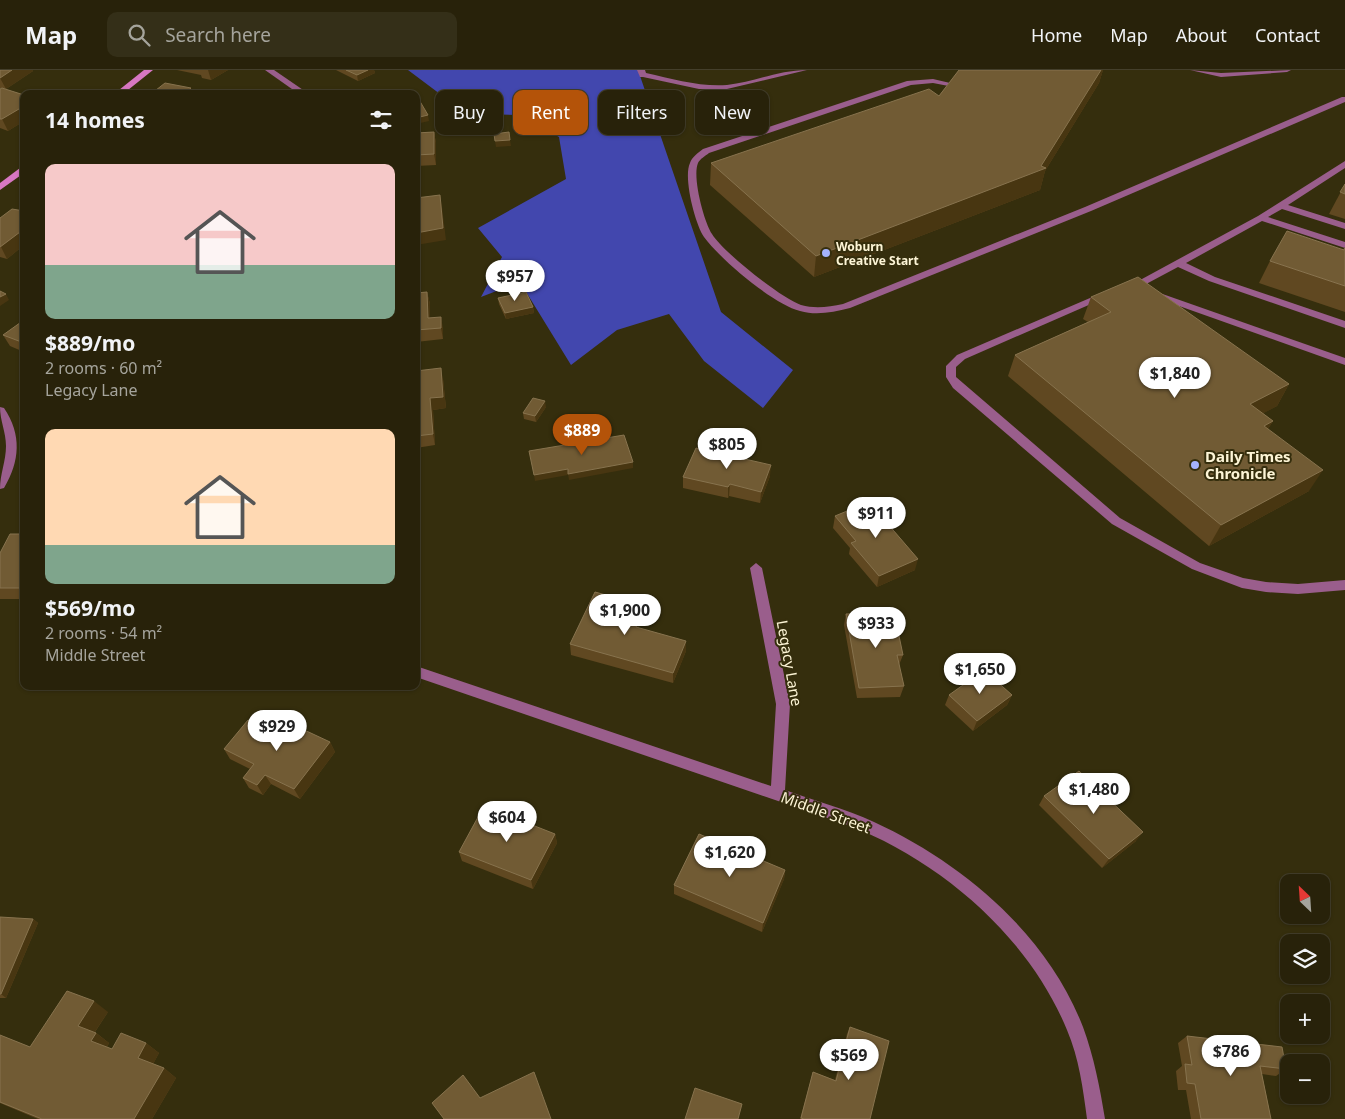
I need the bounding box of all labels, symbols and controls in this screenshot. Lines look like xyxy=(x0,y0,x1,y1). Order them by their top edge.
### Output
search box xyxy=(107,12,457,57)
text: Map xyxy=(25,18,77,51)
icon: search xyxy=(125,21,153,49)
text: Search here xyxy=(165,22,271,48)
text: Home xyxy=(1031,23,1082,47)
text: Map xyxy=(1110,23,1148,47)
text: About xyxy=(1176,23,1227,47)
text: Contact xyxy=(1255,23,1320,47)
chip: Buy xyxy=(435,90,503,135)
chip: Rent xyxy=(513,90,588,135)
chip: Filters xyxy=(598,90,685,135)
chip: New xyxy=(695,90,769,135)
text: 14 homes xyxy=(45,106,145,134)
icon: filters xyxy=(367,106,395,134)
icon: home xyxy=(175,197,265,287)
place label: Woburn Creative Start xyxy=(836,238,919,269)
marker: Woburn Creative Start xyxy=(820,247,832,259)
pin: $957 xyxy=(485,260,545,302)
text: $957 xyxy=(497,265,533,287)
text: $889/mo xyxy=(45,329,135,357)
pin: $1,840 xyxy=(1134,356,1216,399)
text: 2 rooms · 60 m² xyxy=(45,357,162,379)
text: $1,840 xyxy=(1150,362,1200,384)
text: Legacy Lane xyxy=(45,379,138,401)
pin: $889 xyxy=(552,414,612,456)
text: $889 xyxy=(564,419,600,441)
pin: $805 xyxy=(697,428,757,470)
text: $805 xyxy=(709,433,745,455)
place label: Daily Times Chronicle xyxy=(1205,446,1291,483)
marker: Daily Times Chronicle xyxy=(1189,459,1201,471)
icon: home xyxy=(175,462,265,552)
pin: $911 xyxy=(846,496,906,539)
text: $911 xyxy=(858,502,894,524)
text: $569/mo xyxy=(45,594,135,622)
pin: $1,900 xyxy=(584,594,666,636)
text: $1,900 xyxy=(600,599,650,621)
pin: $933 xyxy=(846,606,906,649)
text: $933 xyxy=(858,612,894,634)
street label: Legacy Lane xyxy=(773,619,807,707)
text: 2 rooms · 54 m² xyxy=(45,622,162,644)
text: Middle Street xyxy=(45,644,145,666)
pin: $1,650 xyxy=(939,652,1021,695)
text: $1,650 xyxy=(955,658,1005,680)
pin: $929 xyxy=(247,710,307,752)
text: $929 xyxy=(259,715,295,737)
pin: $1,480 xyxy=(1053,772,1135,815)
text: $1,480 xyxy=(1069,778,1119,800)
street label: Middle Street xyxy=(778,787,874,838)
pin: $604 xyxy=(477,800,537,843)
text: $604 xyxy=(489,806,525,828)
pin: $1,620 xyxy=(689,836,771,878)
text: $1,620 xyxy=(705,841,755,863)
north arrow xyxy=(1280,874,1330,924)
map controls xyxy=(1280,874,1330,1104)
button: layers xyxy=(1280,934,1330,984)
button: + xyxy=(1280,994,1330,1044)
pin: $786 xyxy=(1201,1034,1261,1077)
pin: $569 xyxy=(819,1038,879,1081)
text: $786 xyxy=(1213,1040,1249,1062)
text: $569 xyxy=(831,1044,867,1066)
button: − xyxy=(1280,1054,1330,1104)

